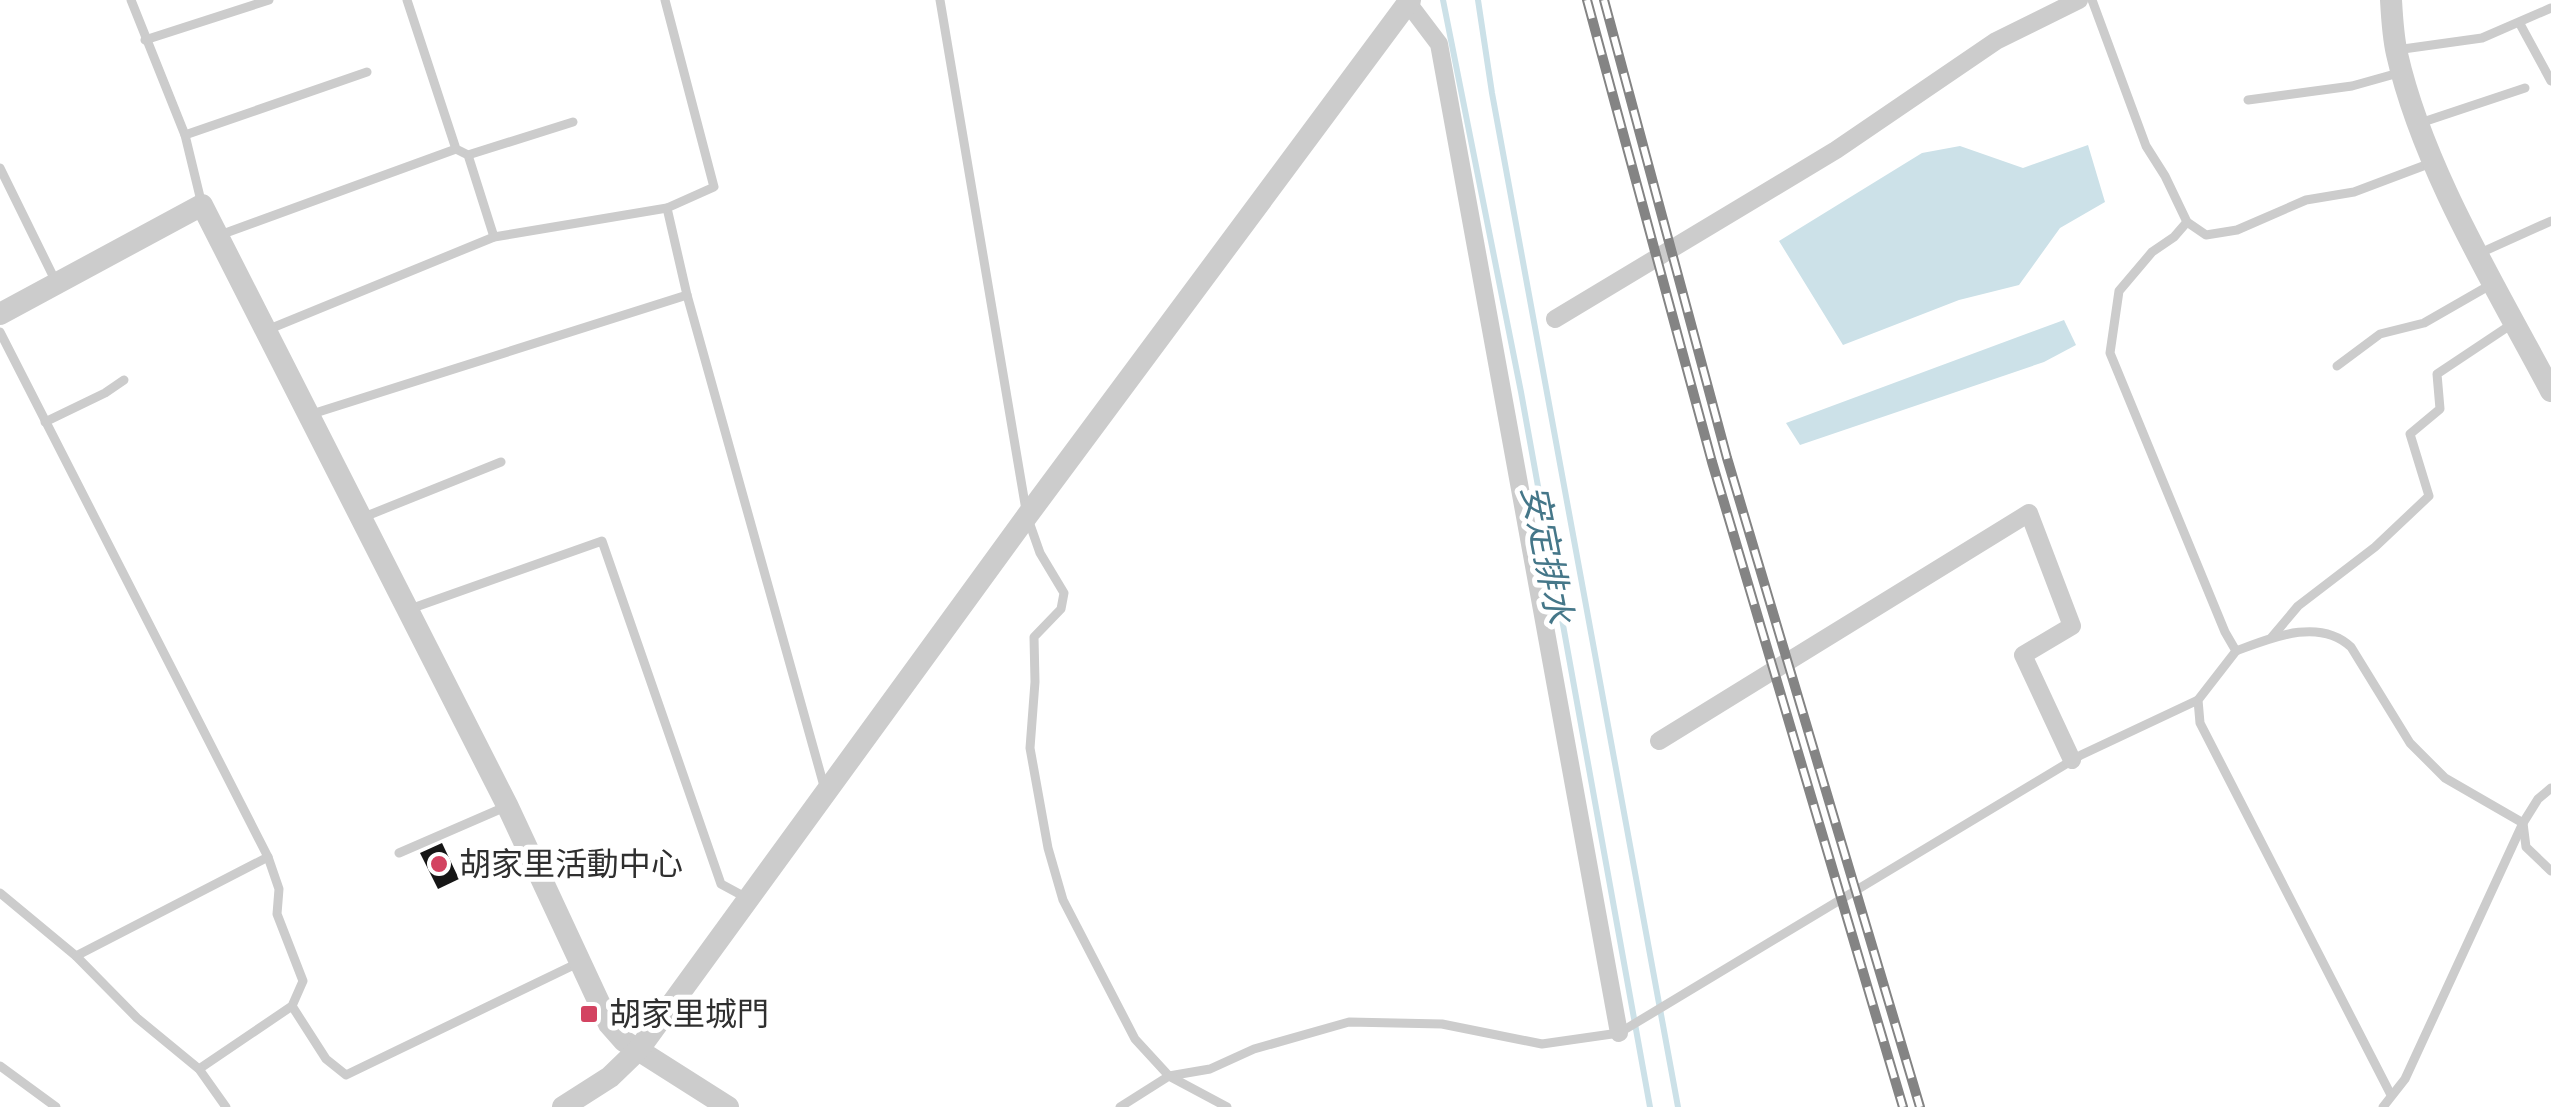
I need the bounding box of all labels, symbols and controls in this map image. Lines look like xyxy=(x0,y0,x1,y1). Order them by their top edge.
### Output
water label: 安定排水 xyxy=(1511,481,1585,629)
place label: 胡家里活動中心 xyxy=(459,841,683,885)
marker: 胡家里活動中心 xyxy=(428,853,450,875)
place label: 胡家里城門 xyxy=(609,991,769,1035)
marker: 胡家里城門 xyxy=(578,1003,600,1025)

